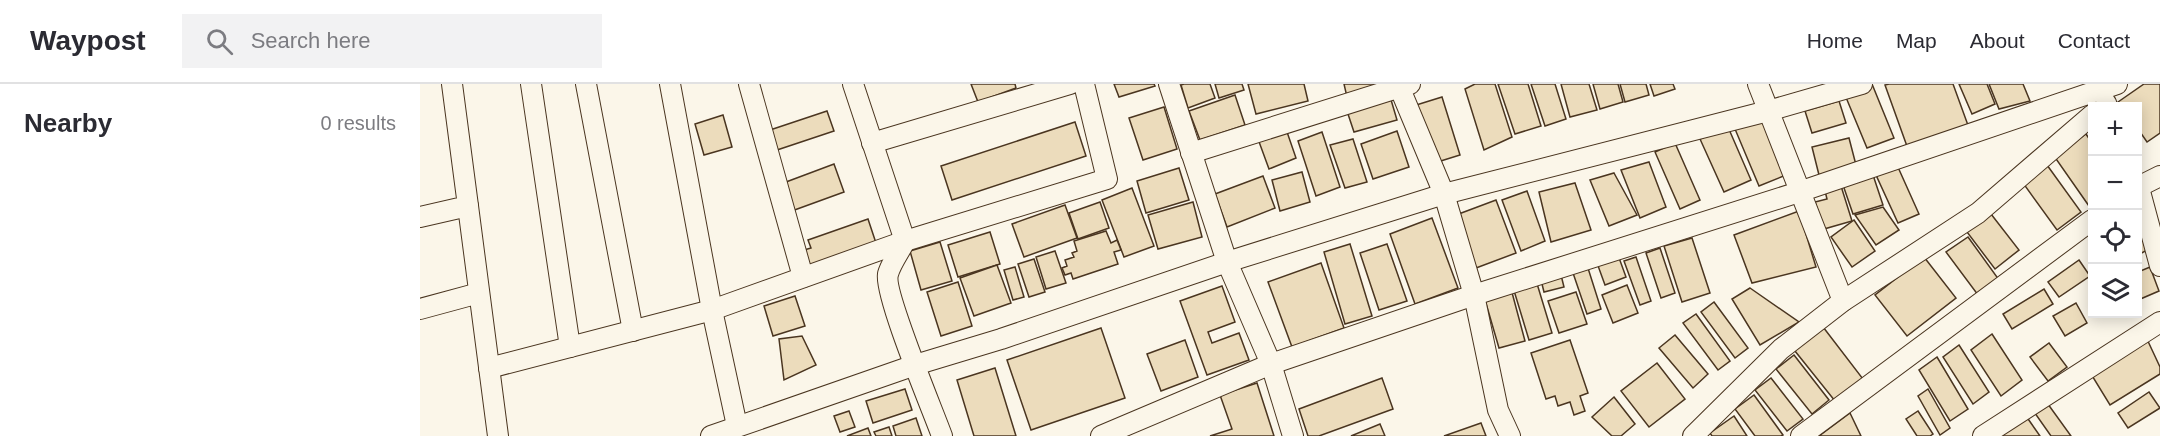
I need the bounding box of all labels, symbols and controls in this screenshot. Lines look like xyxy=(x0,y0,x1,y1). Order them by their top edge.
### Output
search box xyxy=(182,14,602,68)
text: Waypost xyxy=(30,25,146,56)
icon: search xyxy=(203,25,236,58)
text: Search here xyxy=(251,28,371,53)
text: Home xyxy=(1807,29,1863,52)
text: Map xyxy=(1896,29,1937,52)
text: About xyxy=(1970,29,2025,52)
text: Contact xyxy=(2058,29,2130,52)
map controls xyxy=(2088,102,2142,318)
button: + xyxy=(2088,102,2142,156)
text: Nearby xyxy=(24,108,112,138)
text: 0 results xyxy=(320,112,396,134)
button: − xyxy=(2088,156,2142,210)
button: locate xyxy=(2088,210,2142,264)
button: layers xyxy=(2088,264,2142,318)

